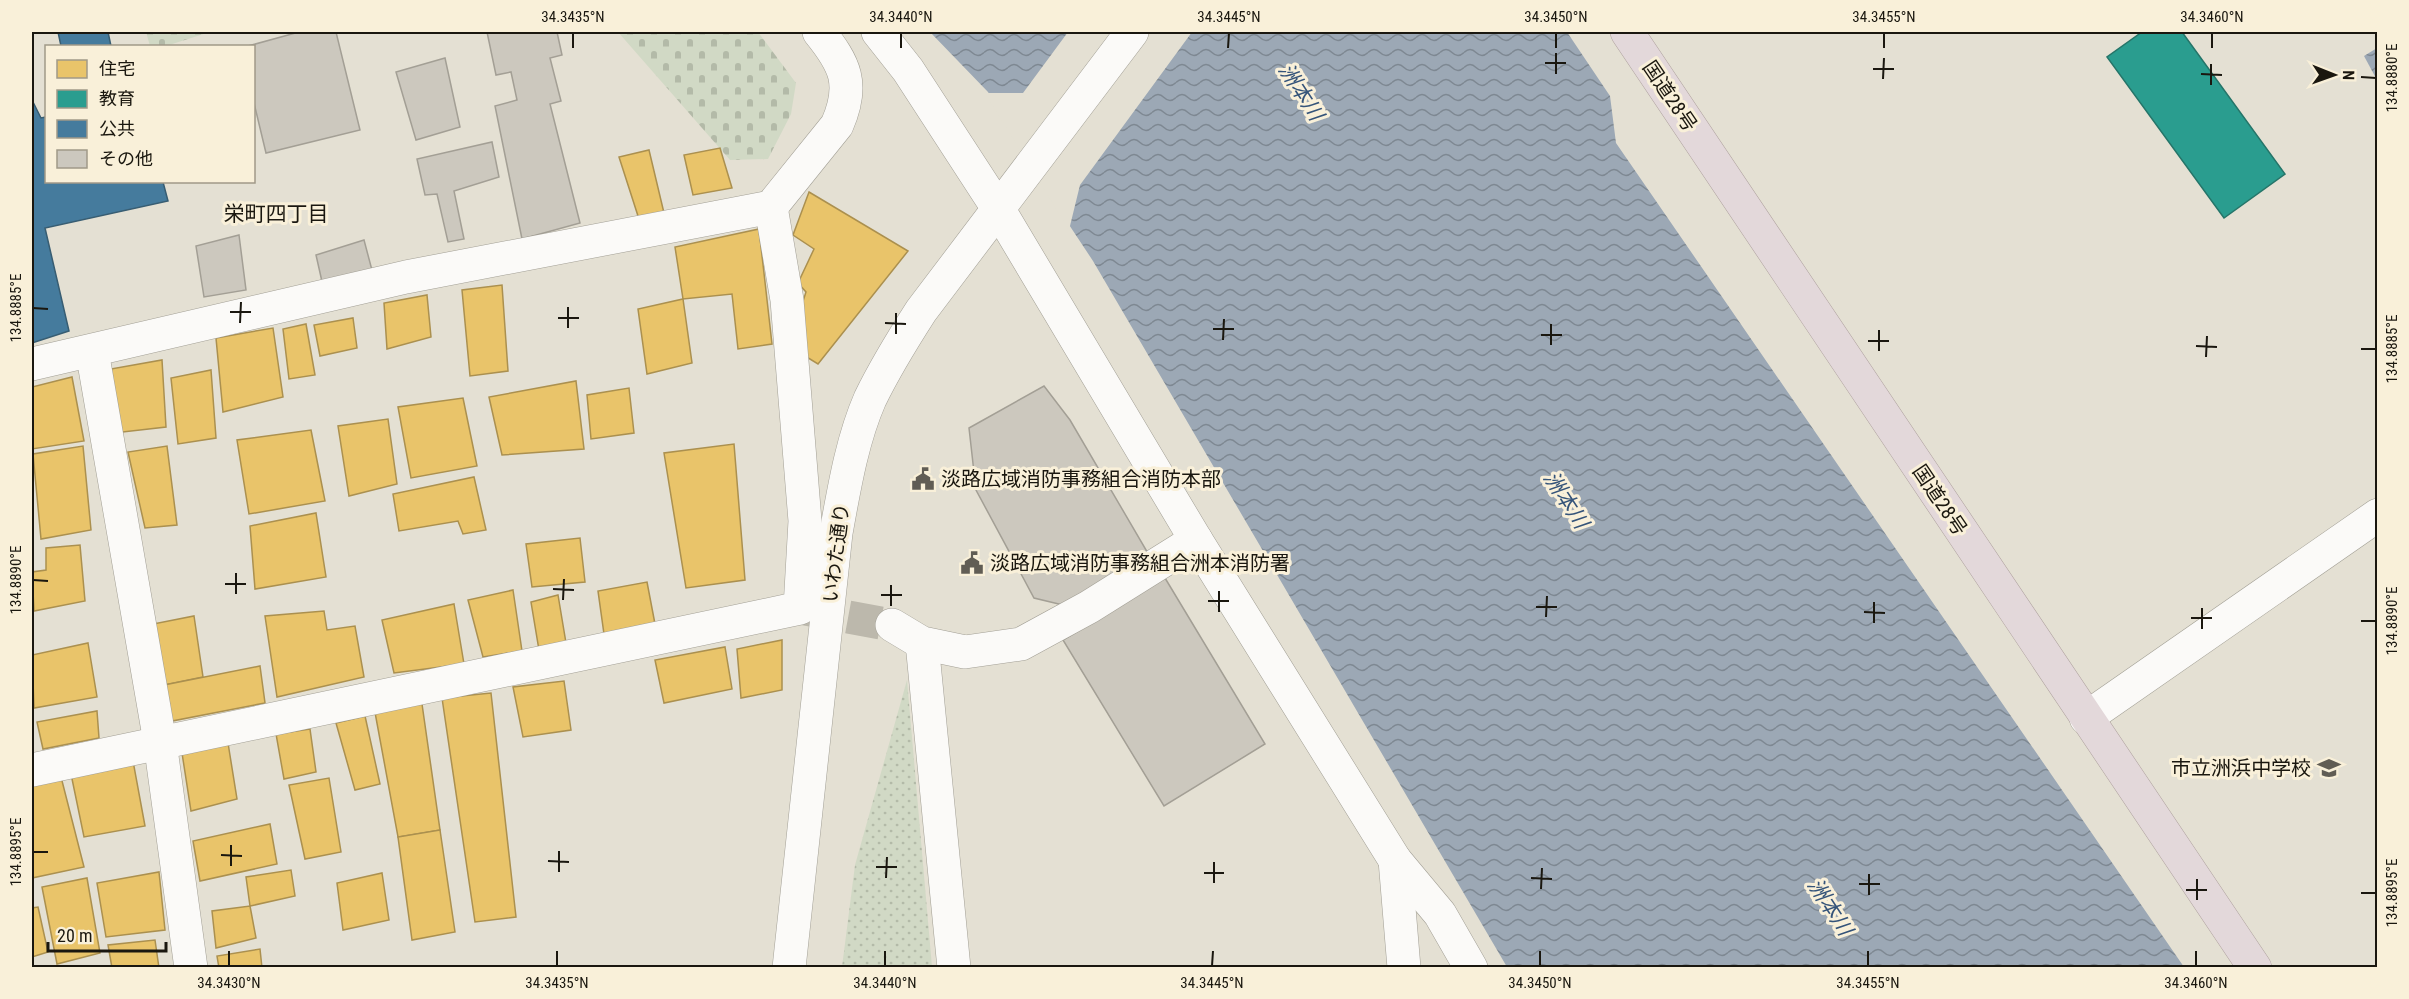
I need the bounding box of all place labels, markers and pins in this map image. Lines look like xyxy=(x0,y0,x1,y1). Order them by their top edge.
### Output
public building icon: 淡路広域消防事務組合消防本部 xyxy=(910,466,936,492)
place label: 淡路広域消防事務組合消防本部 xyxy=(941,467,1221,491)
public building icon: 淡路広域消防事務組合洲本消防署 xyxy=(959,550,985,576)
place label: 淡路広域消防事務組合洲本消防署 xyxy=(990,551,1290,575)
school or university icon: 市立洲浜中学校 xyxy=(2316,755,2342,781)
place label: 市立洲浜中学校 xyxy=(2171,756,2311,780)

